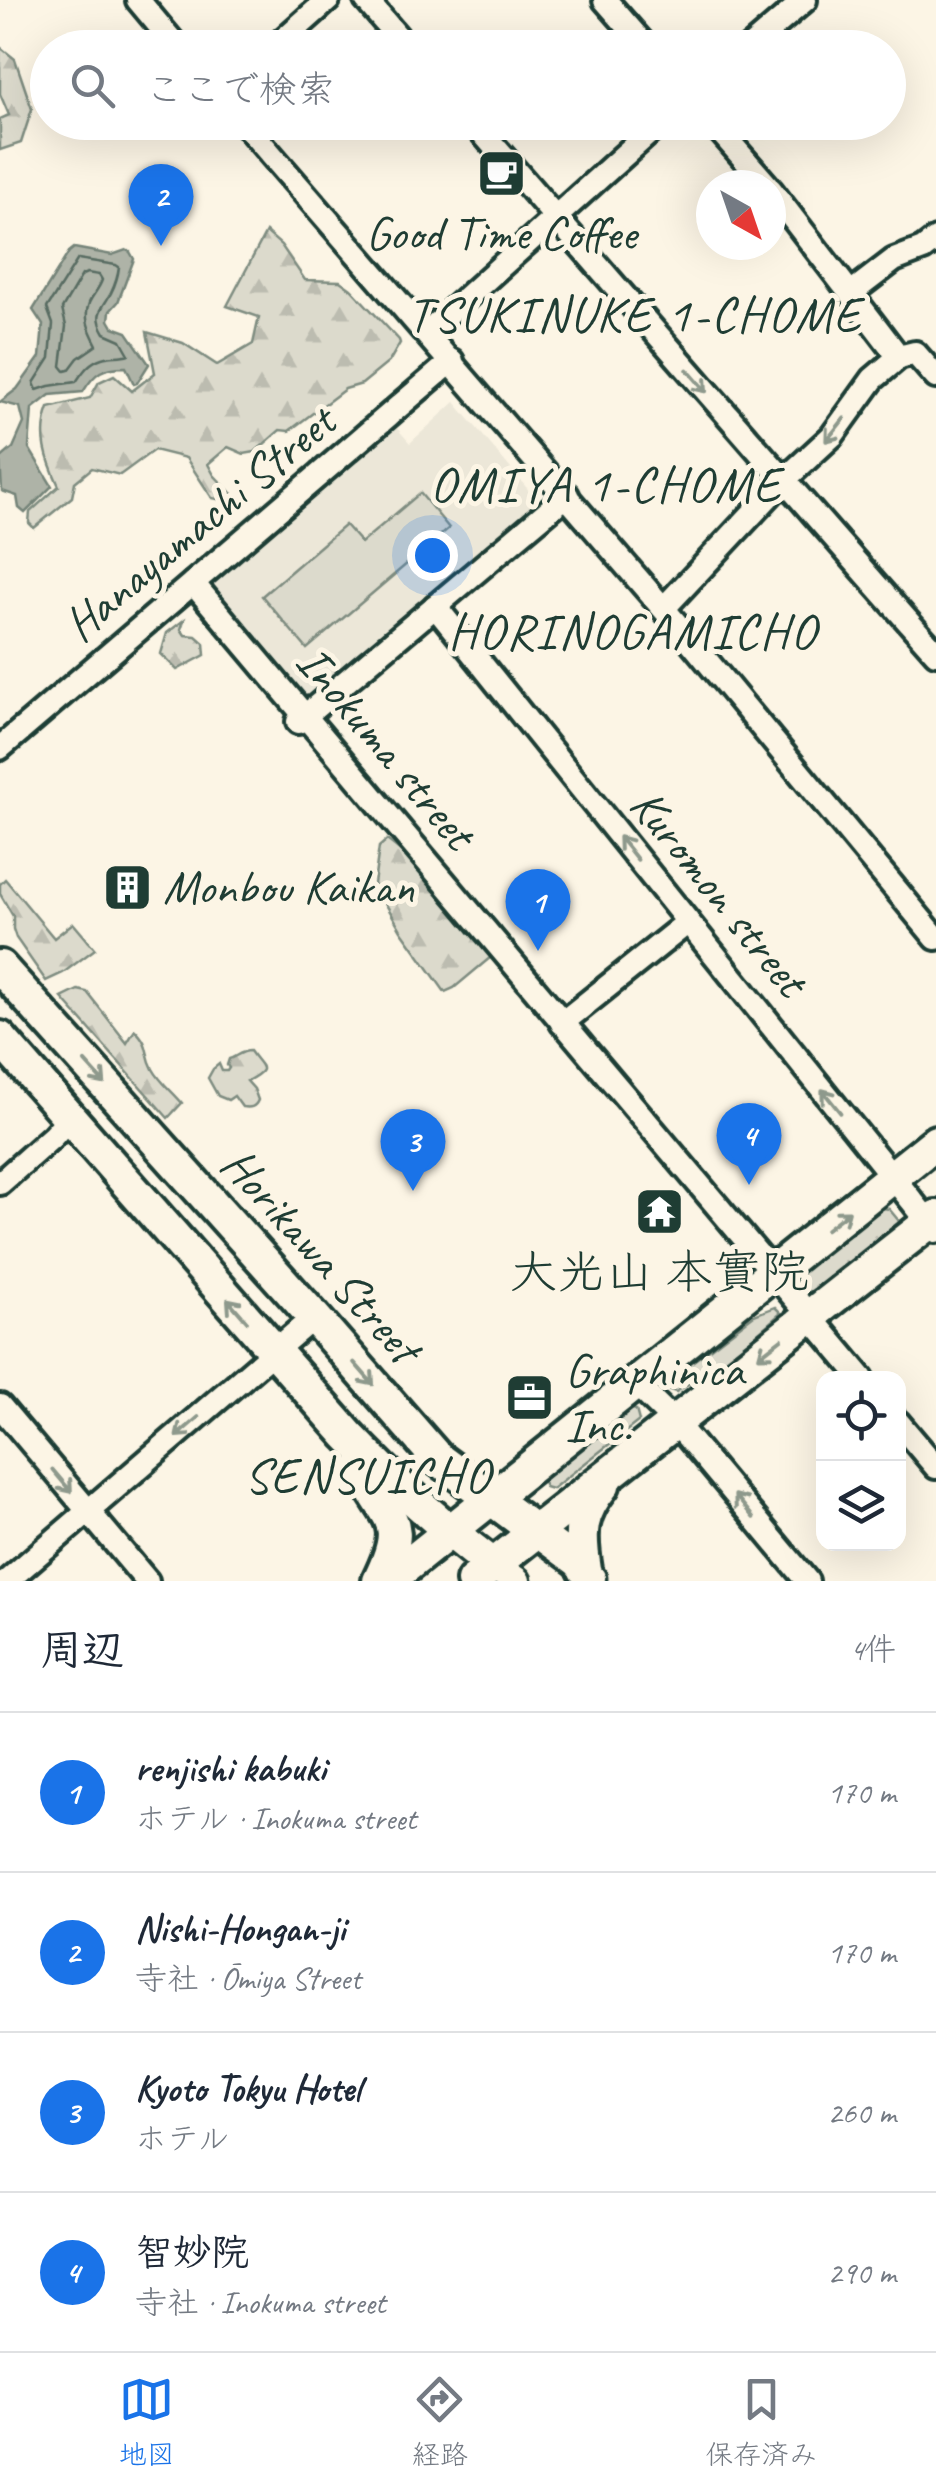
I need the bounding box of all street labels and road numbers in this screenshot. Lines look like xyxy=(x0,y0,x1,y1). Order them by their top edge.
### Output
street label: Hanayamachi Street xyxy=(51,389,350,654)
street label: Inokuma street xyxy=(284,633,491,864)
street label: Kuromon street xyxy=(617,776,823,1011)
street label: Horikawa Street xyxy=(209,1135,438,1380)

